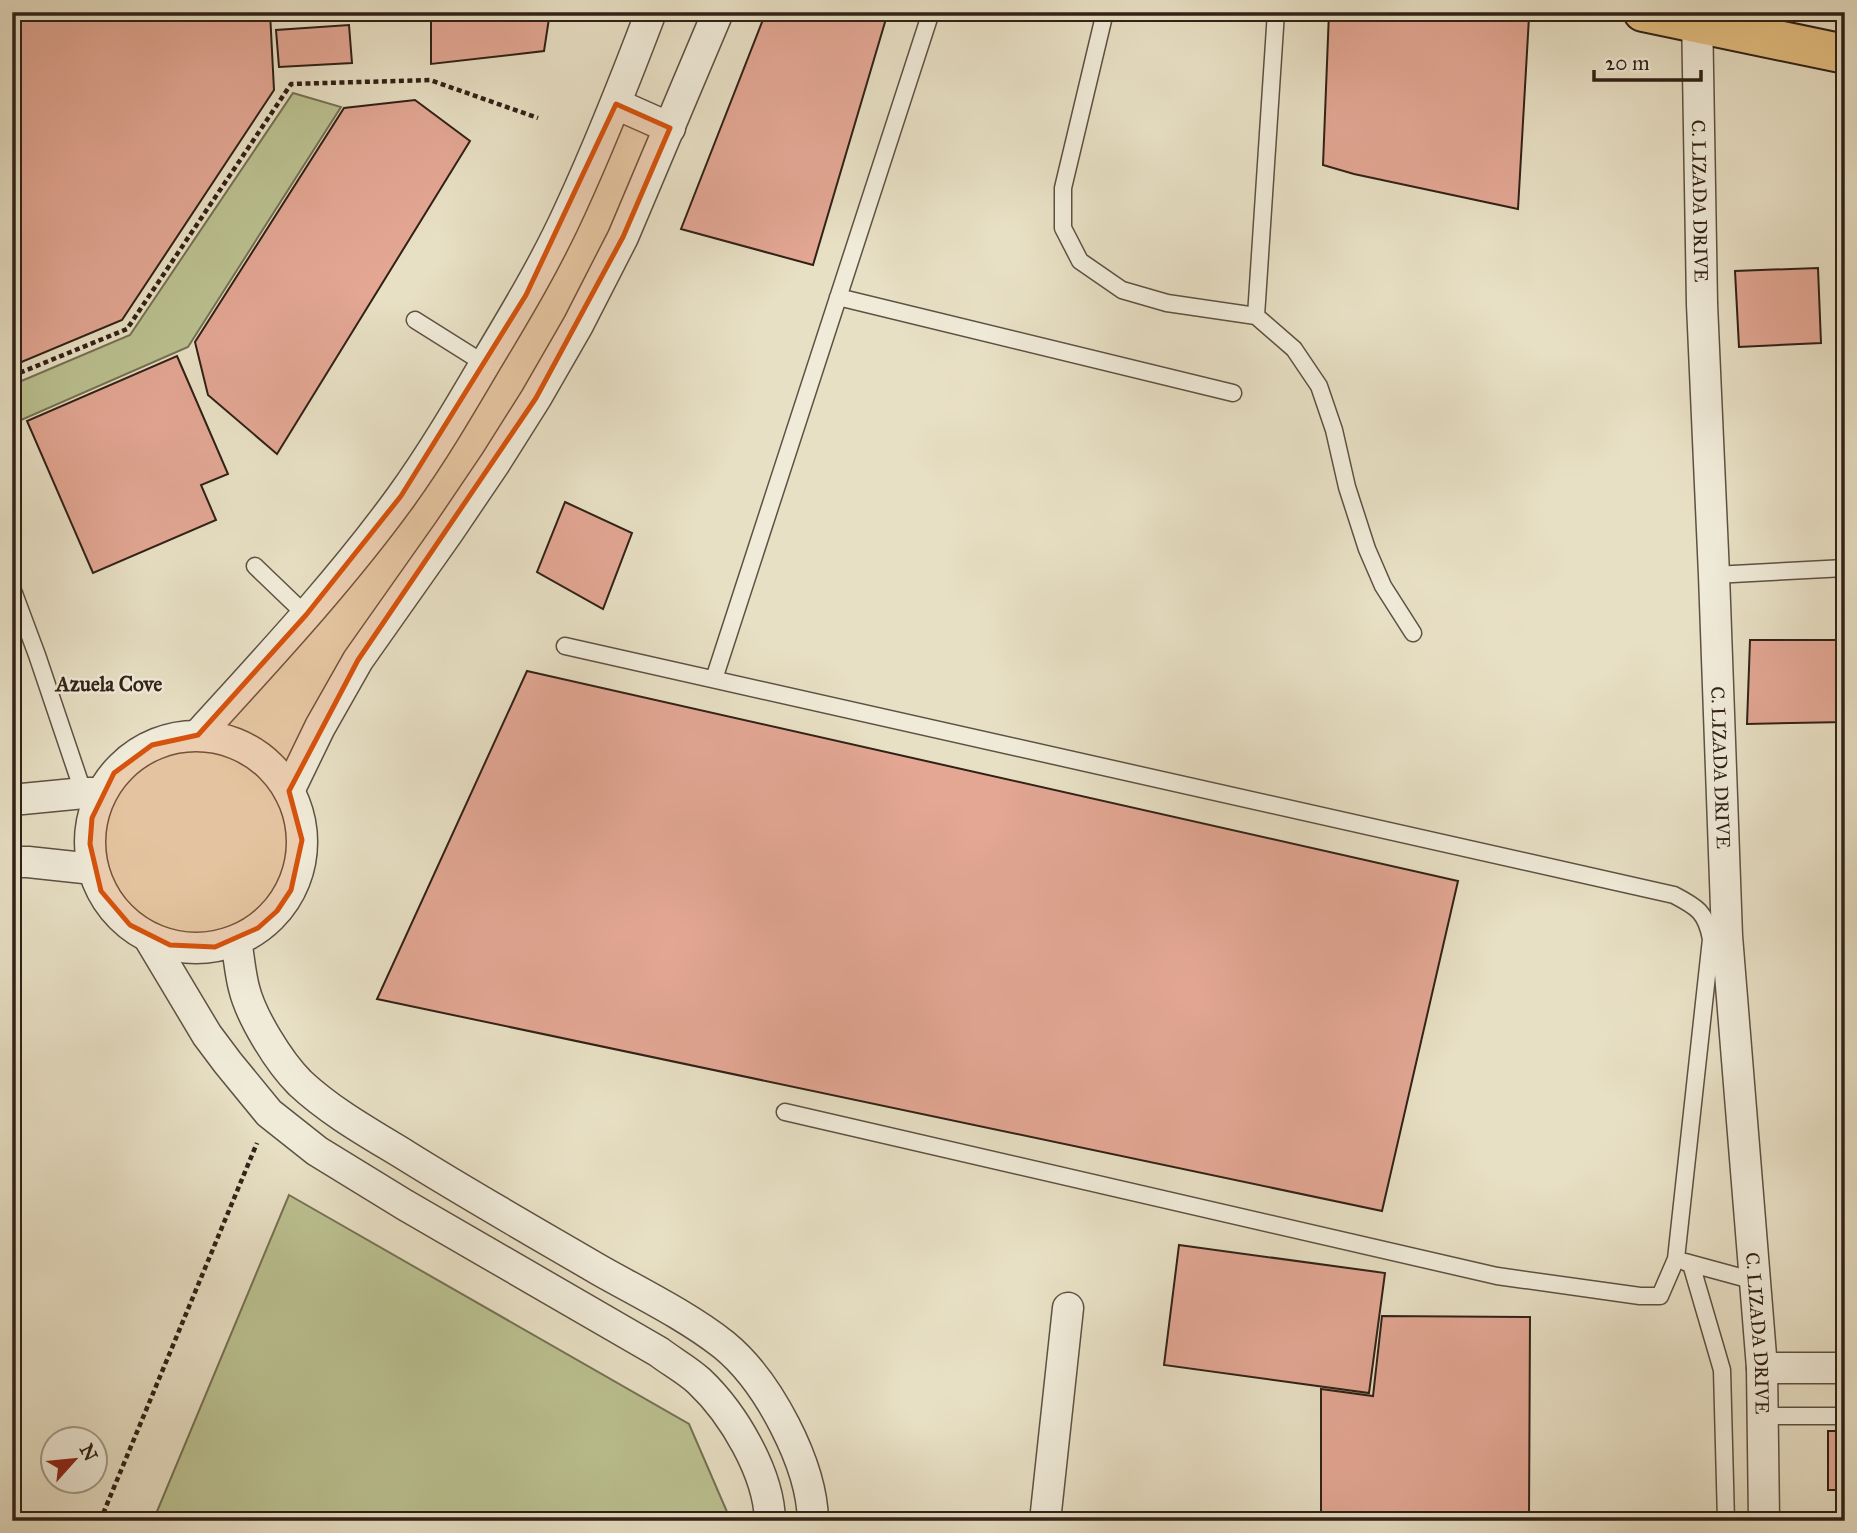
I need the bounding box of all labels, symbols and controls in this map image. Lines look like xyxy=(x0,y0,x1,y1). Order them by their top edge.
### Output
scale bar xyxy=(1594,38,1701,82)
text: 20 m xyxy=(1605,50,1650,76)
street label: C. LIZADA DRIVE xyxy=(1687,120,1713,283)
district label: Azuela Cove xyxy=(54,671,162,697)
street label: C. LIZADA DRIVE xyxy=(1706,686,1735,850)
street label: C. LIZADA DRIVE xyxy=(1741,1251,1774,1415)
north arrow xyxy=(38,1424,108,1494)
text: N xyxy=(75,1440,103,1465)

